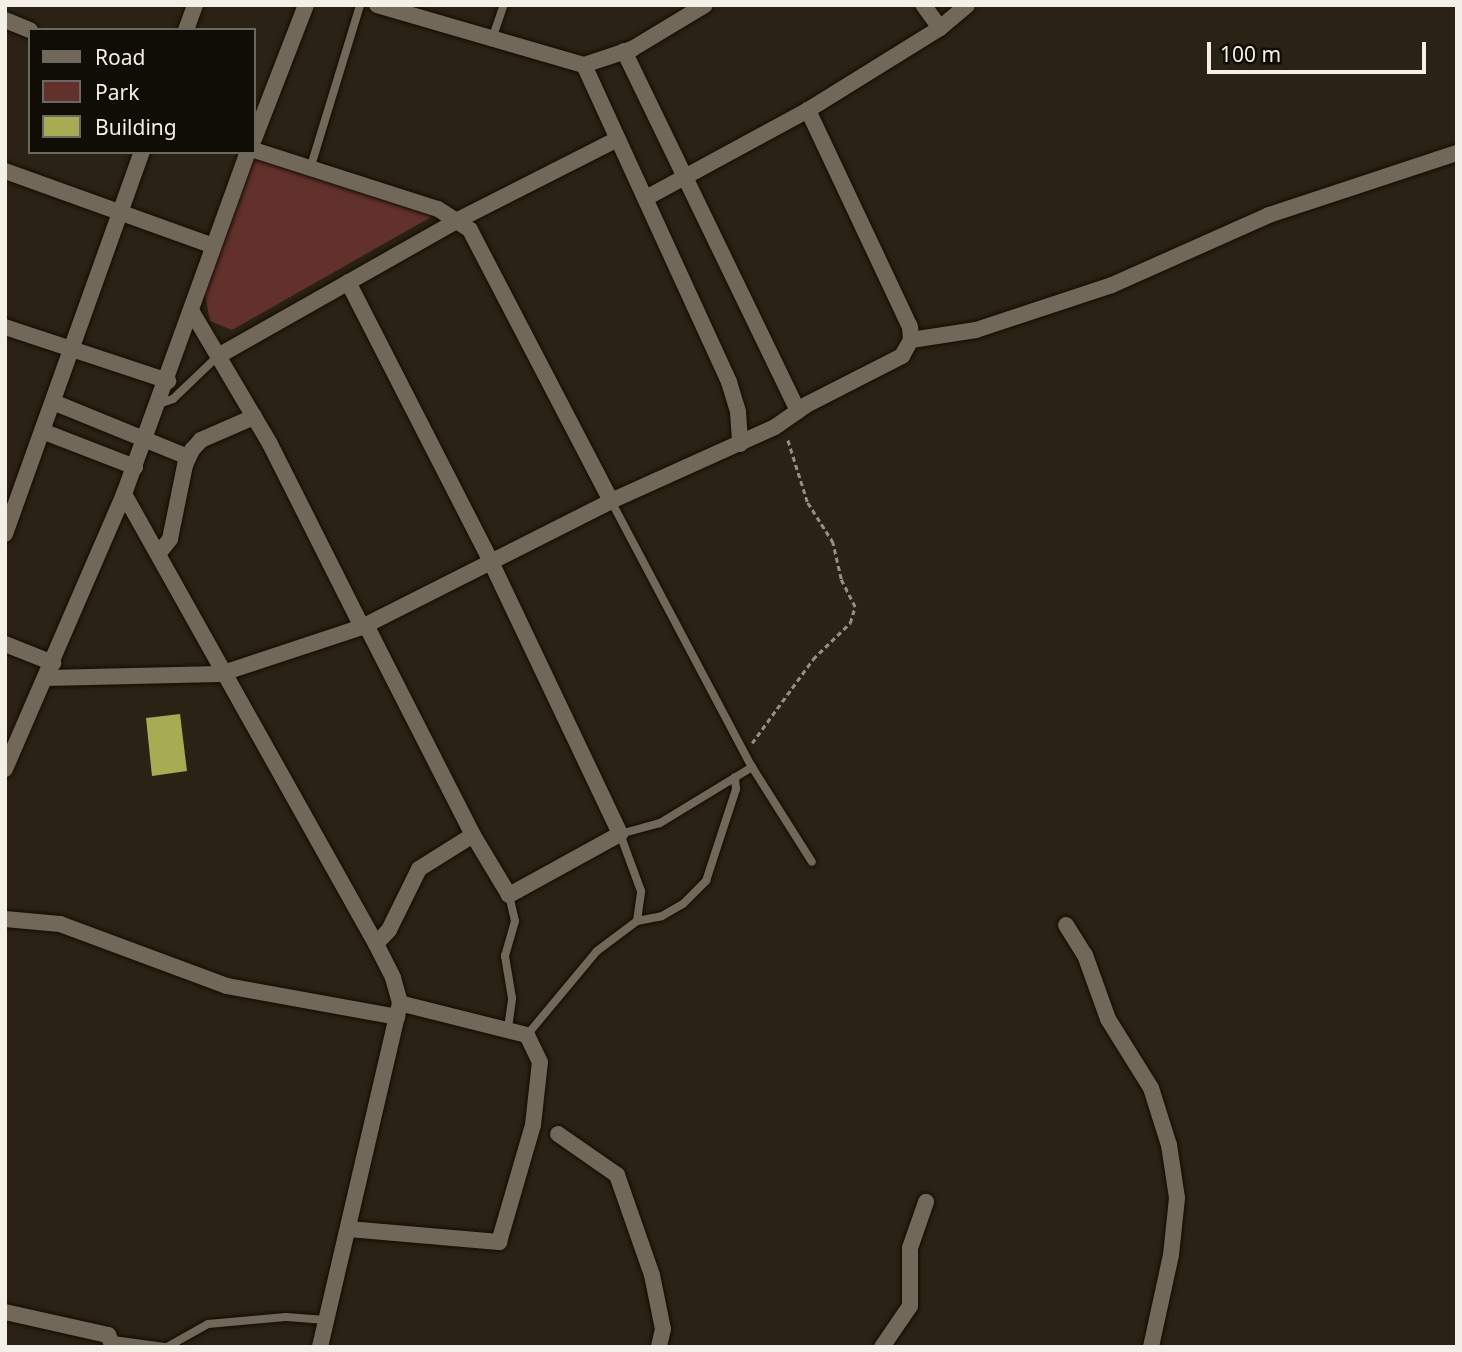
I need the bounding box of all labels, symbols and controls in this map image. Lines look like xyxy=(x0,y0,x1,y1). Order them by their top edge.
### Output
legend xyxy=(28,28,256,154)
scale bar xyxy=(1210,28,1429,72)
text: 100 m xyxy=(1220,40,1281,68)
text: Road xyxy=(95,43,145,71)
text: Park xyxy=(95,78,139,106)
text: Building xyxy=(95,113,177,141)

